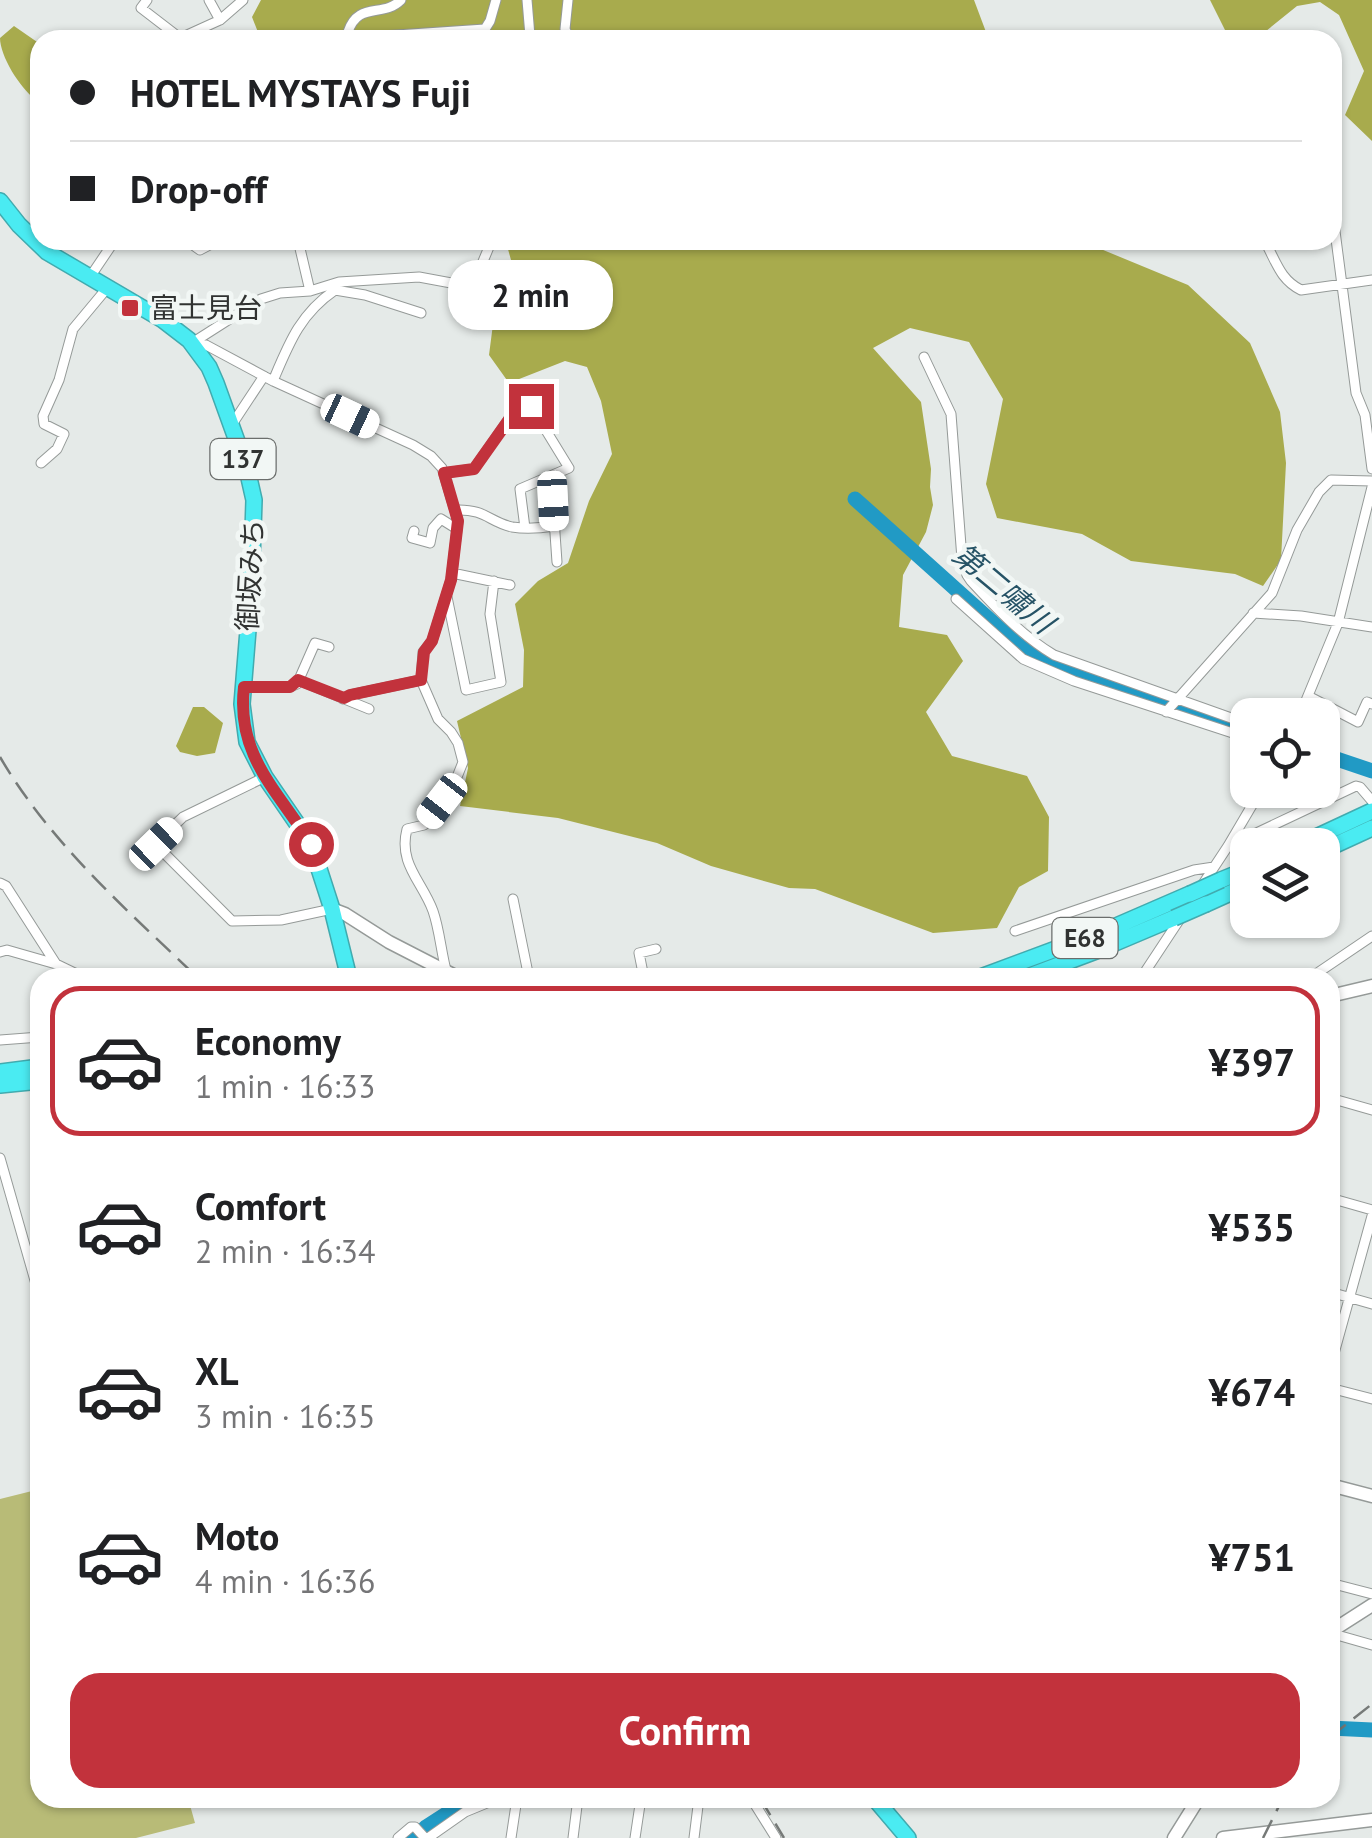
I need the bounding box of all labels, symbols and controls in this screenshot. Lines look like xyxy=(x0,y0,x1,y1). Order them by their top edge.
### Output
text: HOTEL MYSTAYS Fuji xyxy=(130,68,471,117)
text: Drop-off xyxy=(130,164,267,213)
callout: 2 min xyxy=(448,261,614,331)
text: 2 min xyxy=(491,274,570,316)
place label: 富士見台 xyxy=(150,289,262,326)
marker: 富士見台 xyxy=(119,297,141,319)
route end xyxy=(509,384,554,429)
car xyxy=(316,390,384,442)
road number: 137 xyxy=(210,439,276,479)
car xyxy=(536,470,570,532)
street label: 御坂みち xyxy=(228,518,271,632)
water label: 第二嘯川 xyxy=(945,534,1065,643)
map controls xyxy=(1230,698,1340,938)
button: locate xyxy=(1230,698,1340,808)
car xyxy=(412,768,472,834)
car xyxy=(124,812,188,876)
route start xyxy=(289,822,334,867)
button: layers xyxy=(1230,828,1340,938)
road number: E68 xyxy=(1052,918,1118,958)
icon: car xyxy=(75,1016,165,1106)
text: Economy xyxy=(195,1016,341,1065)
text: ¥397 xyxy=(1209,1037,1295,1086)
text: 1 min · 16:33 xyxy=(195,1065,375,1107)
icon: car xyxy=(75,1181,165,1271)
text: Comfort xyxy=(195,1181,326,1230)
text: ¥535 xyxy=(1209,1202,1295,1251)
text: 2 min · 16:34 xyxy=(195,1230,375,1272)
icon: car xyxy=(75,1346,165,1436)
text: XL xyxy=(195,1346,239,1395)
text: ¥674 xyxy=(1209,1367,1295,1416)
text: 3 min · 16:35 xyxy=(195,1395,375,1437)
icon: car xyxy=(75,1511,165,1601)
text: Moto xyxy=(195,1511,279,1560)
text: ¥751 xyxy=(1209,1532,1295,1581)
text: 4 min · 16:36 xyxy=(195,1560,375,1602)
button: Confirm xyxy=(70,1673,1300,1788)

